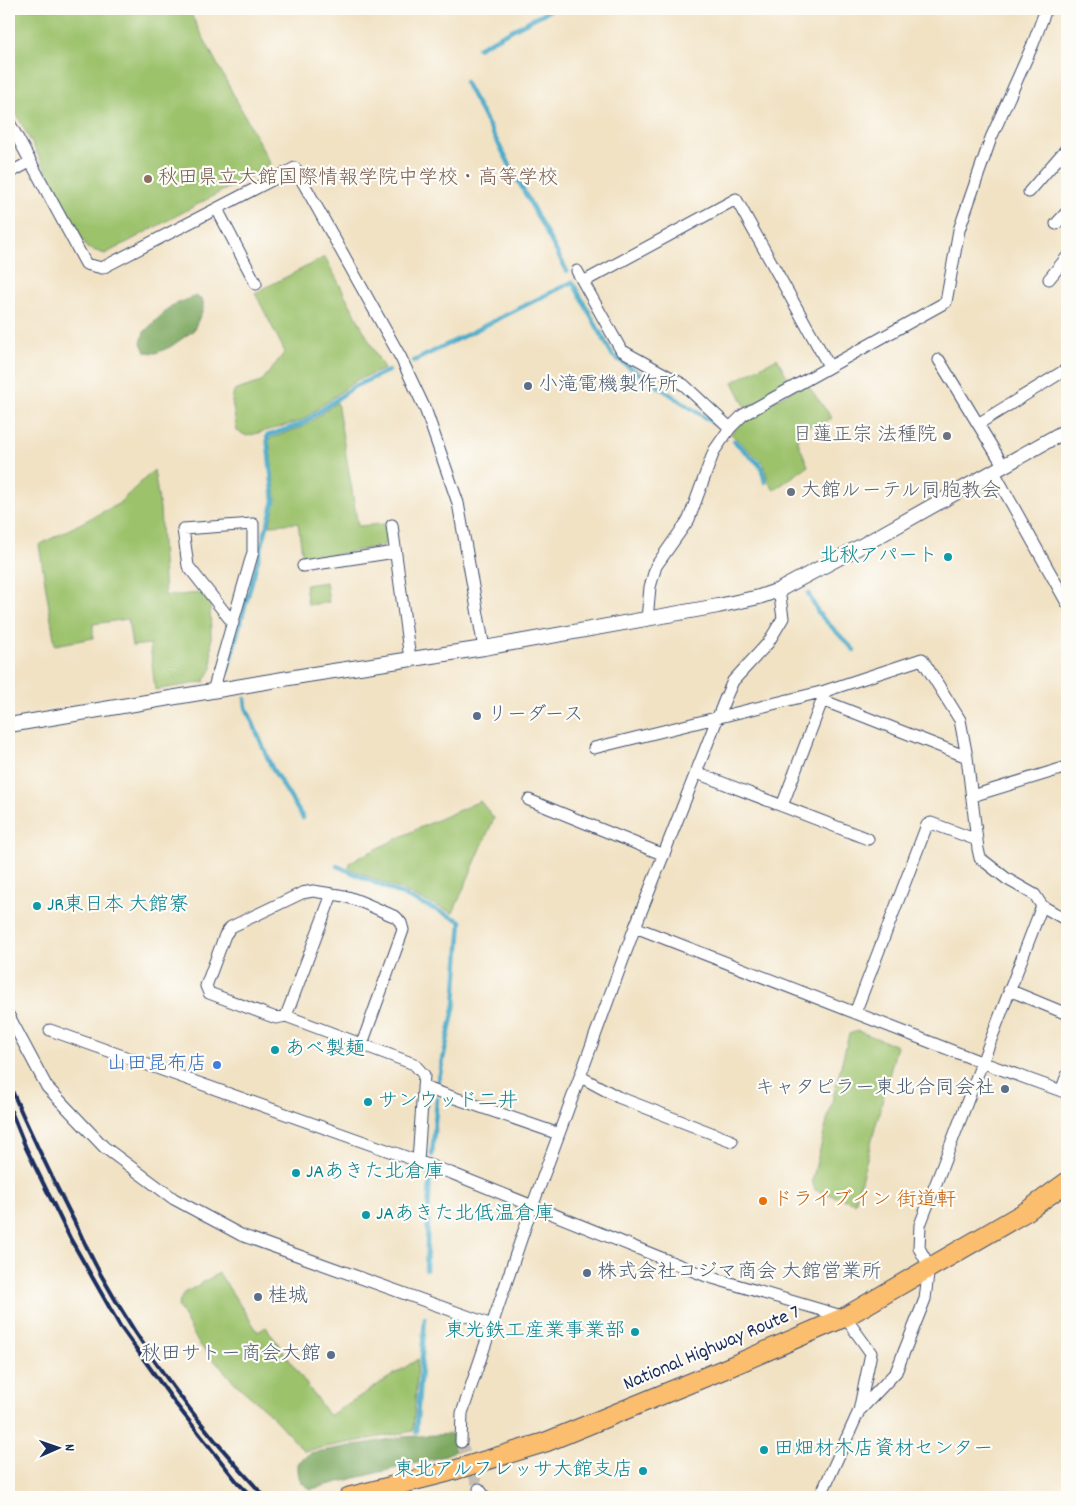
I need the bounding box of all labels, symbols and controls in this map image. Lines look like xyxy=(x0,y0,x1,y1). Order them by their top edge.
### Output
place label: 秋田県立大館国際情報学院中学校・高等学校 xyxy=(158,165,558,193)
marker: 秋田県立大館国際情報学院中学校・高等学校 xyxy=(142,173,154,185)
place label: 小滝電機製作所 xyxy=(538,372,678,400)
marker: 小滝電機製作所 xyxy=(522,380,534,392)
place label: 日蓮正宗 法種院 xyxy=(792,422,937,450)
marker: 日蓮正宗 法種院 xyxy=(941,430,953,442)
place label: 大館ルーテル同胞教会 xyxy=(801,478,1001,506)
marker: 大館ルーテル同胞教会 xyxy=(785,486,797,498)
place label: 北秋アパート xyxy=(819,543,938,571)
marker: 北秋アパート xyxy=(942,551,954,563)
place label: リーダース xyxy=(487,702,583,730)
marker: リーダース xyxy=(471,710,483,722)
place label: JR東日本 大館寮 xyxy=(47,892,189,920)
marker: JR東日本 大館寮 xyxy=(31,900,43,912)
place label: あべ製麺 xyxy=(285,1036,365,1064)
marker: あべ製麺 xyxy=(269,1044,281,1056)
place label: 山田昆布店 xyxy=(107,1051,207,1079)
marker: 山田昆布店 xyxy=(211,1059,223,1071)
place label: キャタピラー東北合同会社 xyxy=(755,1075,995,1103)
marker: キャタピラー東北合同会社 xyxy=(999,1083,1011,1095)
place label: サンウッド二井 xyxy=(378,1088,518,1116)
marker: サンウッド二井 xyxy=(362,1096,374,1108)
place label: JAあきた北倉庫 xyxy=(306,1159,444,1187)
marker: JAあきた北倉庫 xyxy=(290,1167,302,1179)
place label: ドライブイン 街道軒 xyxy=(773,1187,956,1215)
marker: ドライブイン 街道軒 xyxy=(757,1195,769,1207)
place label: JAあきた北低温倉庫 xyxy=(376,1201,554,1229)
marker: JAあきた北低温倉庫 xyxy=(360,1209,372,1221)
place label: 株式会社コジマ商会 大館営業所 xyxy=(597,1259,882,1287)
marker: 株式会社コジマ商会 大館営業所 xyxy=(581,1267,593,1279)
place label: 桂城 xyxy=(268,1283,308,1311)
marker: 桂城 xyxy=(252,1291,264,1303)
street label: National Highway Route 7 xyxy=(619,1299,805,1399)
place label: 東光鉄工産業事業部 xyxy=(445,1318,625,1346)
marker: 東光鉄工産業事業部 xyxy=(629,1326,641,1338)
place label: 秋田サトー商会大館 xyxy=(141,1341,321,1369)
marker: 秋田サトー商会大館 xyxy=(325,1349,337,1361)
north arrow xyxy=(32,1424,82,1474)
place label: 田畑材木店資材センター xyxy=(774,1436,993,1464)
text: N xyxy=(59,1444,79,1452)
marker: 田畑材木店資材センター xyxy=(758,1444,770,1456)
place label: 東北アルフレッサ大館支店 xyxy=(394,1457,633,1485)
marker: 東北アルフレッサ大館支店 xyxy=(637,1465,649,1477)

